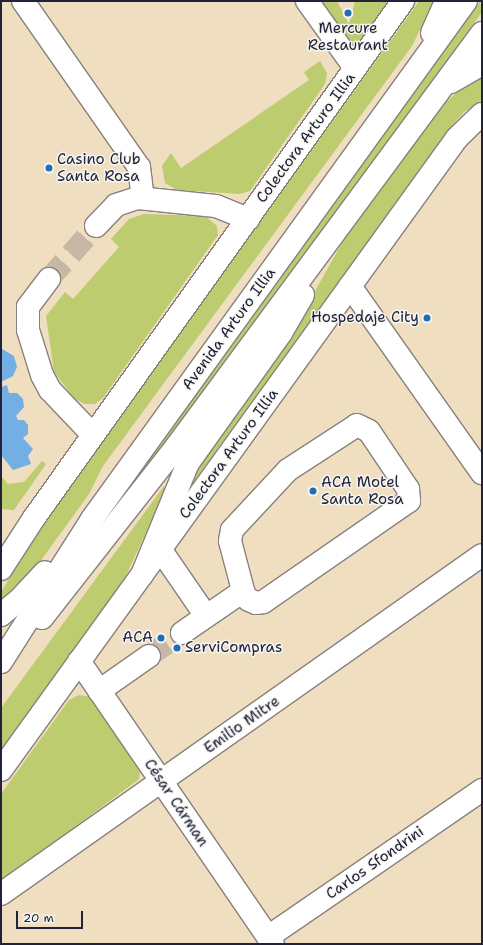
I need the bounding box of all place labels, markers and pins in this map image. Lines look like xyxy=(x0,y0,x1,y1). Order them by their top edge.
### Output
marker: Mercure Restaurant xyxy=(343,8,353,18)
place label: Mercure Restaurant xyxy=(308,19,388,54)
place label: Casino Club Santa Rosa xyxy=(57,150,141,185)
marker: Casino Club Santa Rosa xyxy=(44,163,54,173)
place label: Hospedaje City xyxy=(311,309,419,327)
marker: Hospedaje City xyxy=(422,313,432,323)
place label: ACA Motel Santa Rosa xyxy=(321,473,403,508)
marker: ACA Motel Santa Rosa xyxy=(308,486,318,496)
place label: ACA xyxy=(122,629,153,647)
marker: ACA xyxy=(156,633,166,643)
place label: ServiCompras xyxy=(185,639,282,657)
marker: ServiCompras xyxy=(172,643,182,653)

